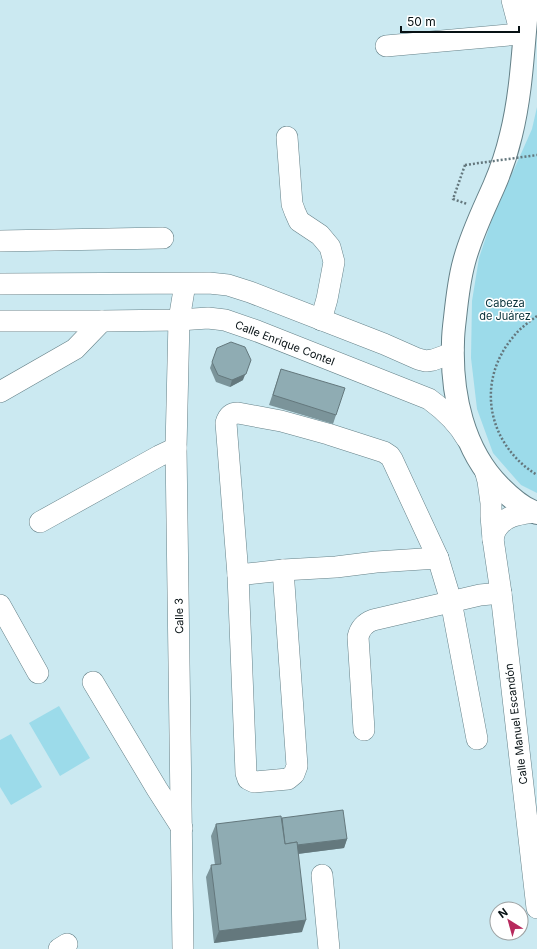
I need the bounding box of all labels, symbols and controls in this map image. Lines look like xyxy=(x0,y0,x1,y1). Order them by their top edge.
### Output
scale bar xyxy=(401,8,519,34)
text: 50 m xyxy=(407,14,436,29)
park label: Cabeza de Juárez xyxy=(479,296,531,323)
street label: Calle Enrique Contel xyxy=(233,318,337,368)
street label: Calle 3 xyxy=(172,598,186,634)
street label: Calle Manuel Escandón xyxy=(502,663,530,785)
north arrow xyxy=(489,901,529,941)
text: N xyxy=(495,905,511,921)

